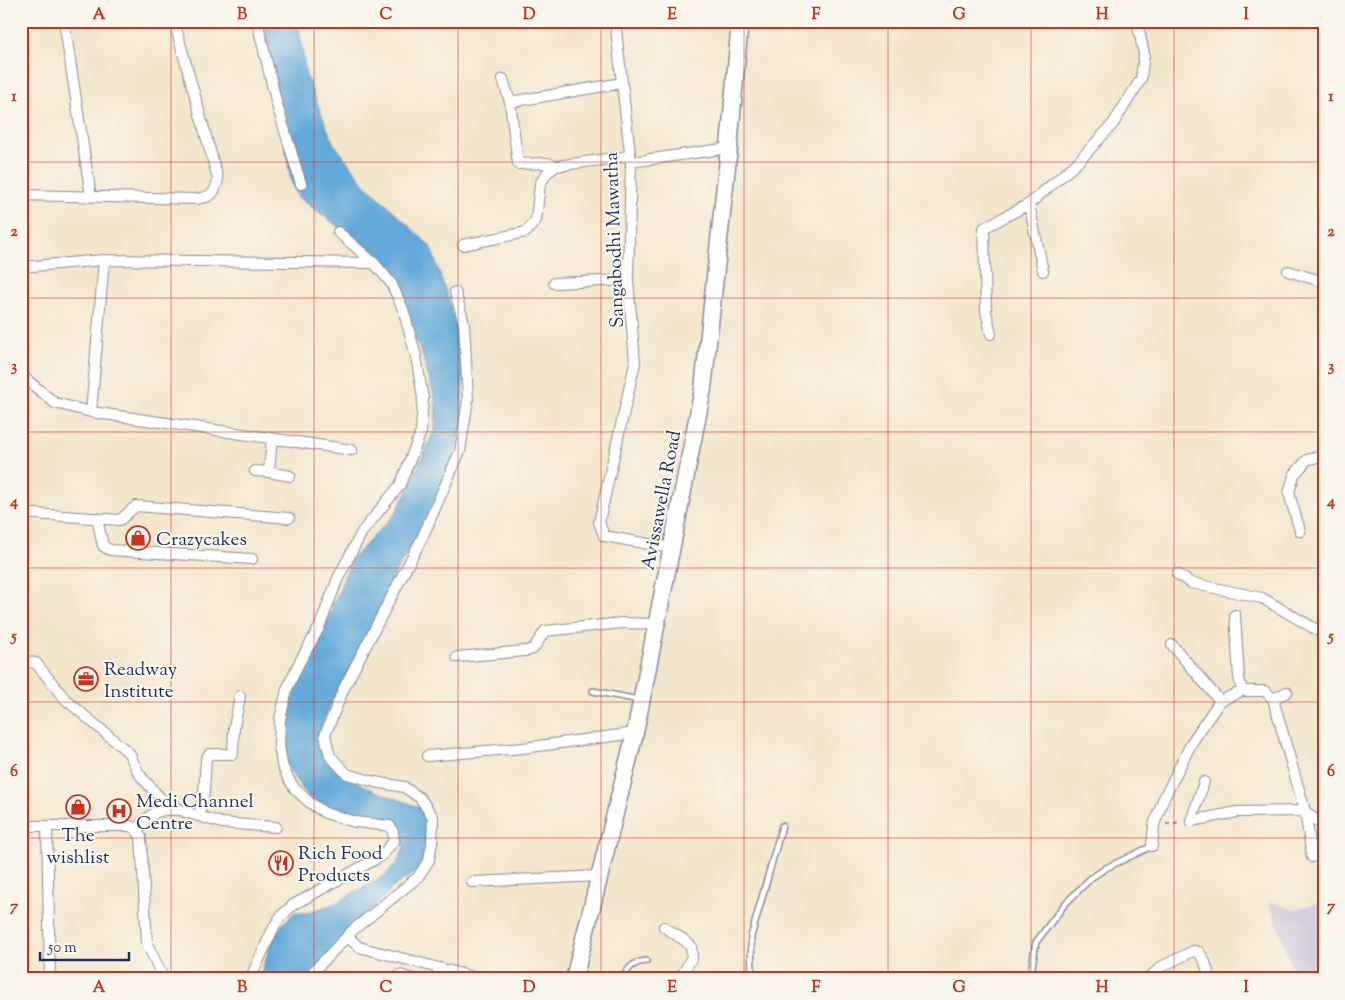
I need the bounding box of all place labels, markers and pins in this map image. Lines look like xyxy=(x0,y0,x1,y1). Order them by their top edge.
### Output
shop icon: Crazycakes xyxy=(125,525,151,551)
place label: Crazycakes xyxy=(156,527,247,554)
place label: Readway Institute xyxy=(104,657,178,706)
office icon: Readway Institute xyxy=(73,666,99,692)
place label: Medi Channel Centre xyxy=(136,789,254,838)
shop icon: The wishlist xyxy=(65,794,91,820)
hospital icon: Medi Channel Centre xyxy=(106,798,132,824)
place label: The wishlist xyxy=(47,823,110,872)
place label: Rich Food Products xyxy=(298,841,383,890)
restaurant icon: Rich Food Products xyxy=(268,850,294,876)

